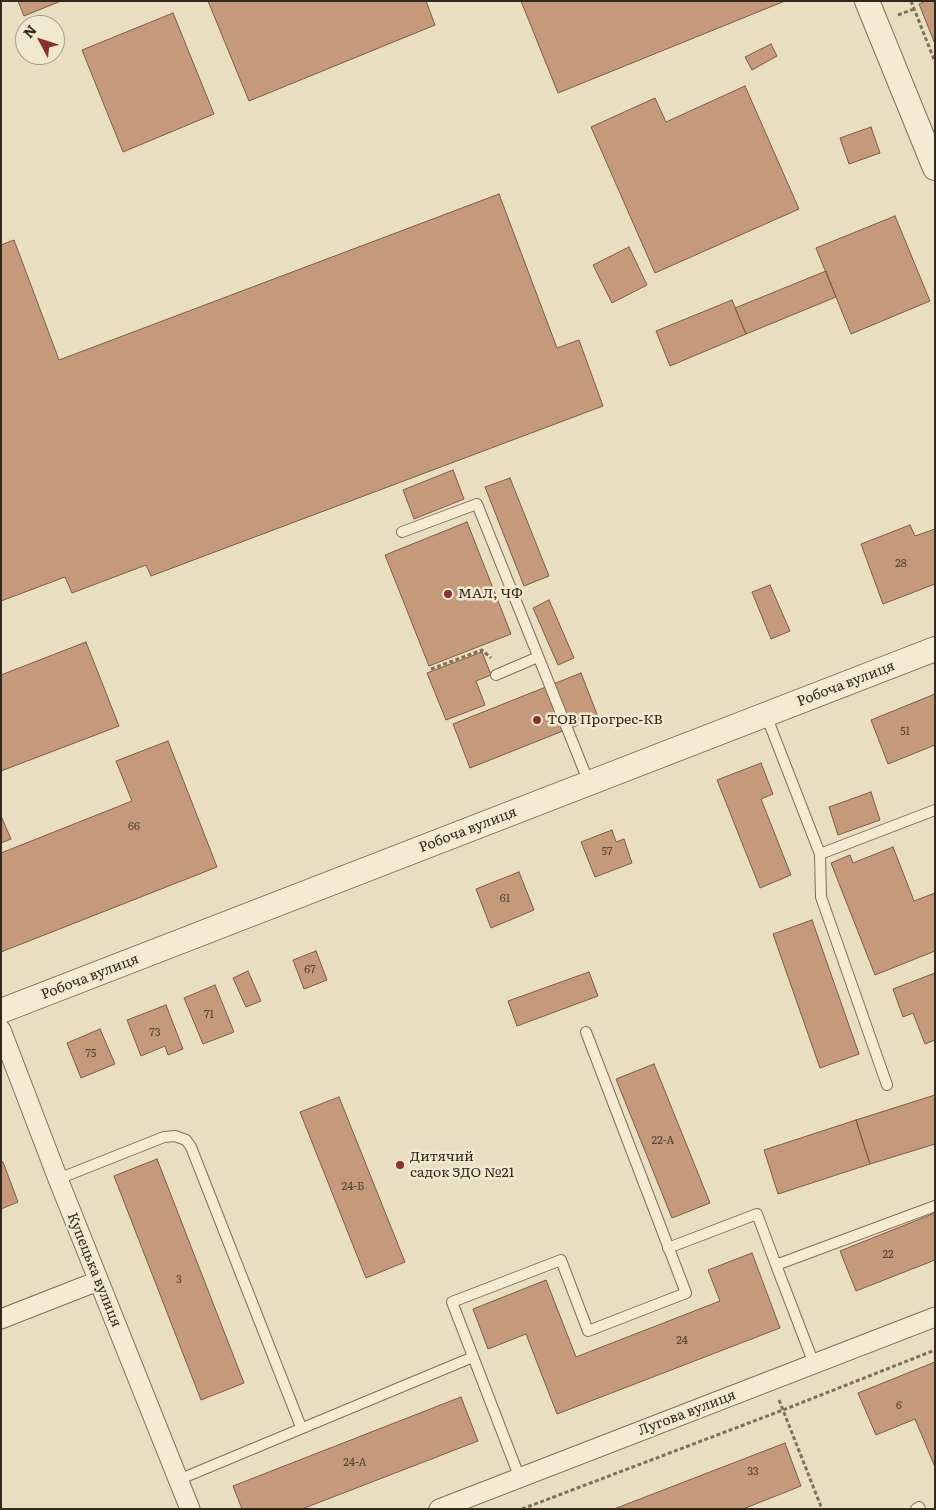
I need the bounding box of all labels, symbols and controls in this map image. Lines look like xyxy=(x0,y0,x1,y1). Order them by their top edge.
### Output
north arrow xyxy=(15,15,65,65)
text: N xyxy=(18,20,41,42)
house number: 28 xyxy=(895,557,907,571)
place label: МАЛ, ЧФ xyxy=(458,586,523,602)
marker: МАЛ, ЧФ xyxy=(442,588,454,600)
street label: Робоча вулиця xyxy=(795,658,897,710)
place label: ТОВ Прогрес-КВ xyxy=(547,712,663,728)
marker: ТОВ Прогрес-КВ xyxy=(531,714,543,726)
house number: 51 xyxy=(900,725,910,739)
street label: Робоча вулиця xyxy=(417,804,519,856)
house number: 66 xyxy=(128,820,140,834)
house number: 57 xyxy=(601,845,613,859)
house number: 61 xyxy=(500,892,510,906)
street label: Робоча вулиця xyxy=(39,951,141,1003)
house number: 67 xyxy=(304,963,316,977)
house number: 71 xyxy=(204,1008,214,1022)
house number: 73 xyxy=(149,1026,161,1040)
house number: 75 xyxy=(86,1047,96,1061)
house number: 22-А xyxy=(652,1134,674,1148)
place label: Дитячий садок ЗДО №21 xyxy=(410,1149,514,1182)
marker: Дитячий садок ЗДО №21 xyxy=(394,1159,406,1171)
house number: 24-Б xyxy=(342,1180,364,1194)
street label: Купецька вулиця xyxy=(63,1210,125,1330)
house number: 22 xyxy=(882,1248,894,1262)
house number: 3 xyxy=(176,1273,182,1287)
house number: 24 xyxy=(676,1334,688,1348)
street label: Лугова вулиця xyxy=(636,1387,738,1439)
house number: 6 xyxy=(896,1399,902,1413)
house number: 24-А xyxy=(343,1456,367,1470)
house number: 33 xyxy=(747,1465,759,1479)

